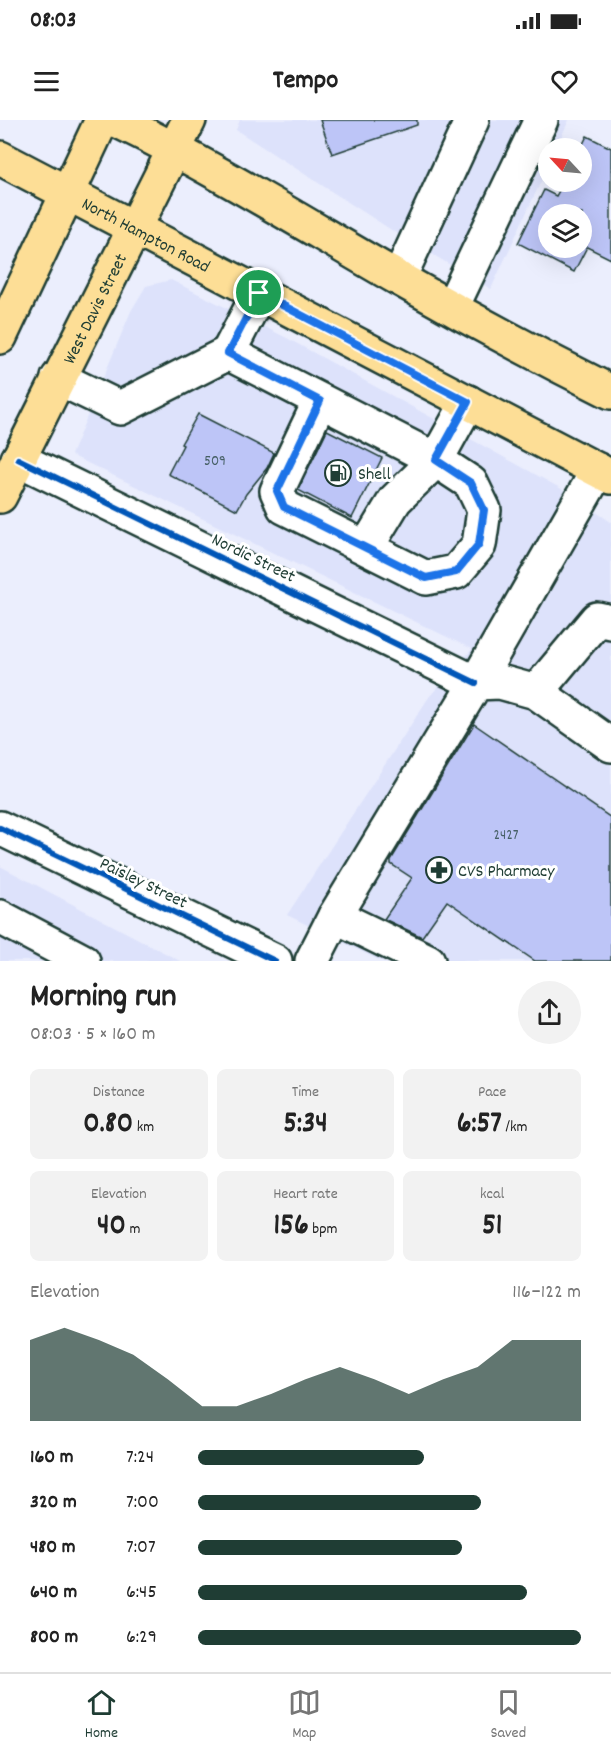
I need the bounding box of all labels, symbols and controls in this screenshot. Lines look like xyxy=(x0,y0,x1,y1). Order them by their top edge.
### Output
text: 08:03 xyxy=(30,6,76,37)
text: Tempo xyxy=(273,62,338,101)
icon: menu xyxy=(30,65,63,98)
icon: heart xyxy=(548,65,581,98)
north arrow xyxy=(538,138,592,192)
map controls xyxy=(538,138,592,258)
street label: North Hampton Road xyxy=(76,193,214,280)
button: layers xyxy=(538,204,592,258)
street label: West Davis Street xyxy=(58,250,135,369)
pin xyxy=(233,267,284,318)
icon: arrive xyxy=(242,276,275,309)
house number: 509 xyxy=(204,451,226,473)
fuel station icon: Shell xyxy=(323,458,353,488)
place label: Shell xyxy=(358,463,391,488)
street label: Nordic Street xyxy=(207,528,299,590)
house number: 2427 xyxy=(493,825,519,847)
street label: Paisley Street xyxy=(95,852,191,916)
pharmacy icon: CVS Pharmacy xyxy=(424,855,454,885)
place label: CVS Pharmacy xyxy=(458,860,555,885)
text: Morning run xyxy=(30,975,177,1022)
button: share xyxy=(518,981,581,1044)
text: 08:03 · 5 × 160 m xyxy=(30,1021,155,1049)
text: Distance xyxy=(93,1081,145,1104)
text: Time xyxy=(292,1081,319,1104)
text: Pace xyxy=(478,1081,506,1104)
text: 0.80 xyxy=(83,1104,133,1147)
text: 5:34 xyxy=(283,1104,328,1147)
text: 6:57 xyxy=(457,1104,502,1147)
text: km xyxy=(133,1116,154,1139)
text: /km xyxy=(502,1116,528,1139)
text: Elevation xyxy=(91,1183,147,1206)
text: Heart rate xyxy=(273,1183,338,1206)
text: kcal xyxy=(480,1183,504,1206)
text: 40 xyxy=(97,1206,126,1249)
text: 156 xyxy=(273,1206,309,1249)
text: 51 xyxy=(482,1206,502,1249)
text: m xyxy=(126,1218,141,1241)
text: bpm xyxy=(309,1218,338,1241)
text: Elevation xyxy=(30,1279,100,1307)
text: 116–122 m xyxy=(512,1279,581,1307)
text: 160 m xyxy=(30,1444,73,1472)
text: 7:24 xyxy=(126,1444,154,1472)
text: 320 m xyxy=(30,1489,77,1517)
text: 7:00 xyxy=(126,1489,159,1517)
text: 480 m xyxy=(30,1534,76,1562)
text: 7:07 xyxy=(126,1534,156,1562)
text: 640 m xyxy=(30,1579,77,1607)
text: 6:45 xyxy=(126,1579,157,1607)
text: 800 m xyxy=(30,1624,78,1652)
text: 6:29 xyxy=(126,1624,157,1652)
tab: Home xyxy=(85,1686,118,1745)
tab: Map xyxy=(288,1686,321,1745)
tab: Saved xyxy=(490,1686,526,1745)

